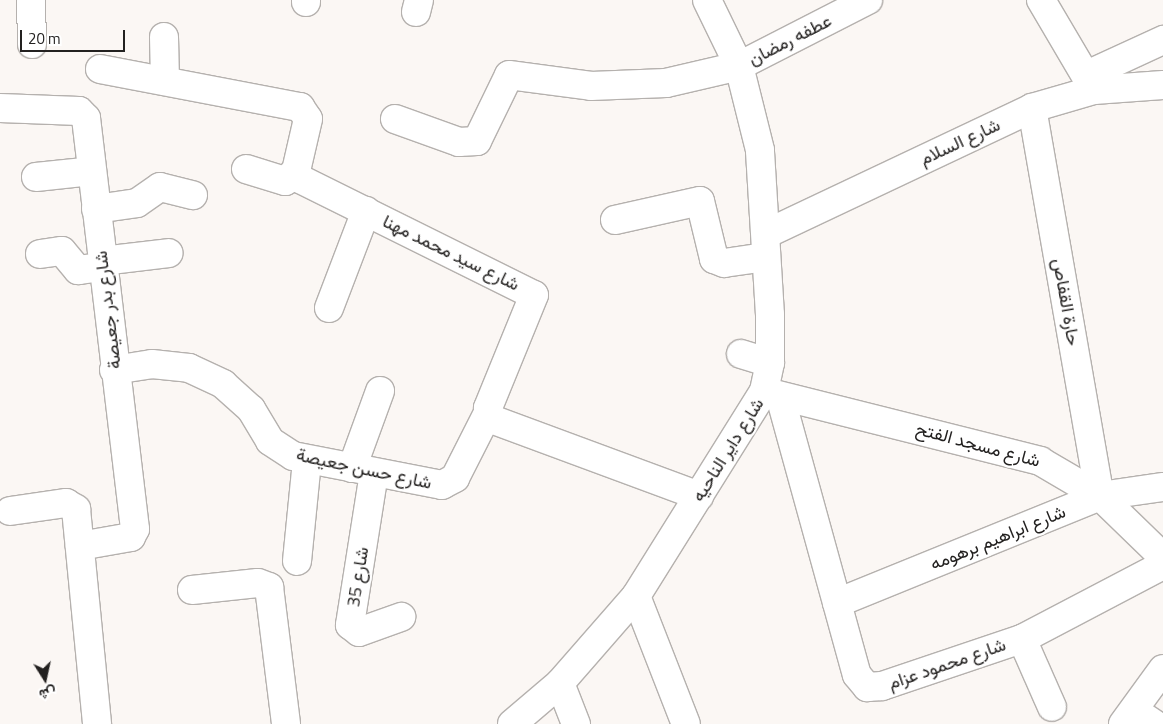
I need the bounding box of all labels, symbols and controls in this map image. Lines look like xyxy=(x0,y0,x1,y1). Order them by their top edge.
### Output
street label: عطفه رمضان xyxy=(745,10,835,70)
scale bar xyxy=(22,20,128,52)
text: 20 m xyxy=(28,27,61,50)
street label: شارع السلام xyxy=(916,114,1004,170)
street label: شارع سيد محمد مهنا xyxy=(379,211,523,295)
street label: شارع بدر جعيصة xyxy=(90,250,126,370)
street label: حارة القفاص xyxy=(1048,257,1084,347)
street label: شارع داير الناحيه xyxy=(688,394,768,506)
street label: شارع مسجد الفتح xyxy=(913,418,1043,472)
street label: شارع حسن جعيصة xyxy=(294,444,434,494)
street label: شارع ابراهيم برهومه xyxy=(927,501,1069,575)
street label: شارع 35 xyxy=(343,546,373,608)
street label: شارع محمود عزام xyxy=(885,634,1009,694)
north arrow xyxy=(20,654,70,704)
text: ش xyxy=(38,682,58,706)

